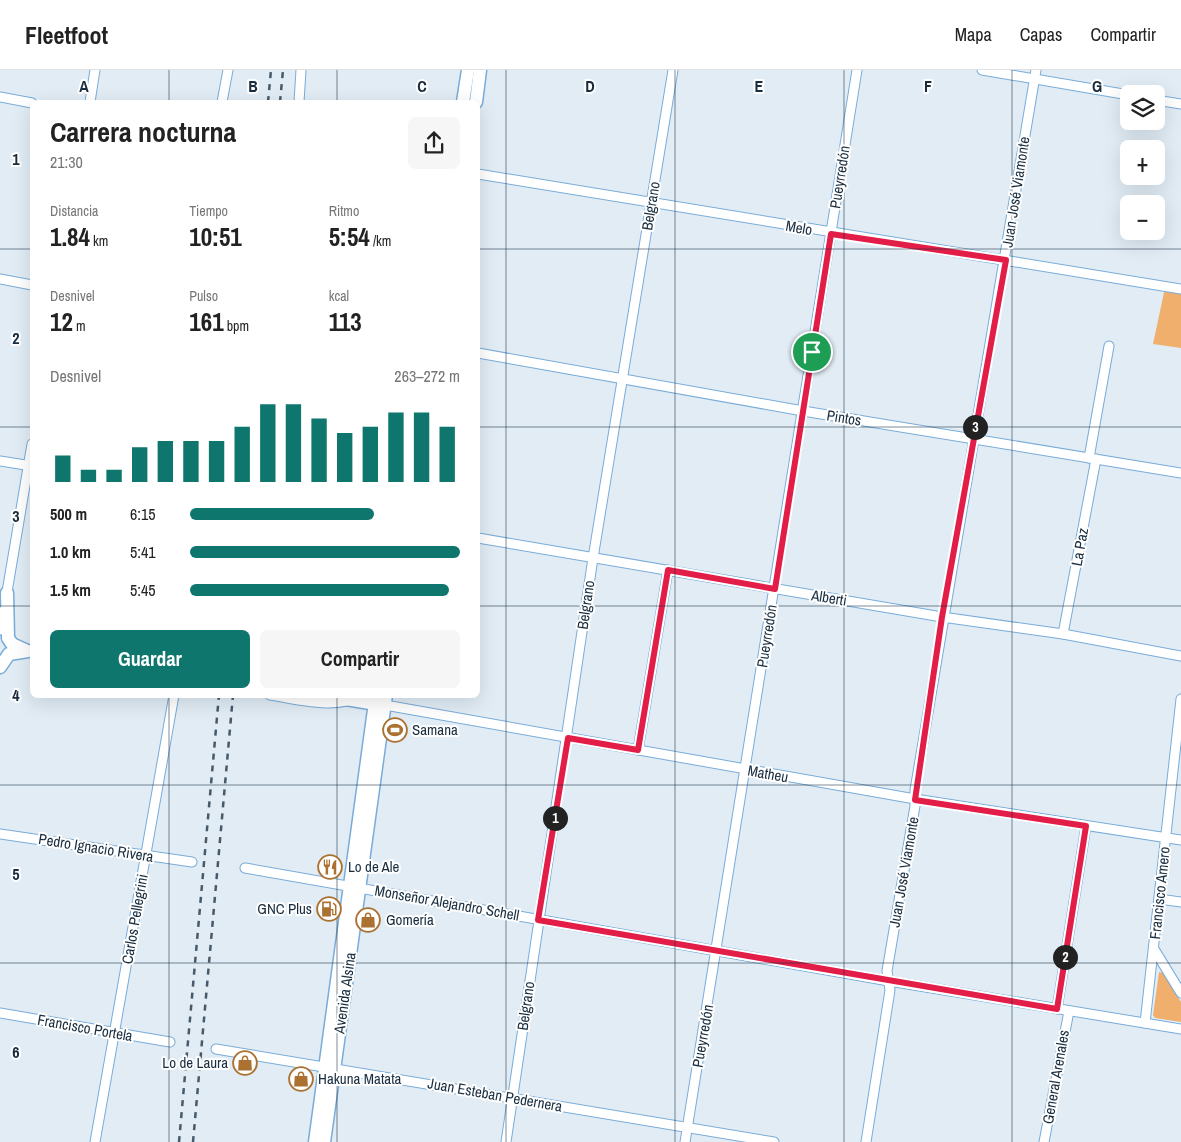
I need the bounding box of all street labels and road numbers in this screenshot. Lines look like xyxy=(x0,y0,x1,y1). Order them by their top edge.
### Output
street label: Juan José Viamonte xyxy=(996,135,1035,249)
street label: Pueyrredón xyxy=(824,144,855,210)
street label: Belgrano xyxy=(636,180,665,232)
street label: Melo xyxy=(784,215,814,240)
street label: Pintos xyxy=(825,404,863,431)
street label: La Paz xyxy=(1066,526,1093,568)
street label: Belgrano xyxy=(572,579,599,631)
street label: Alberti xyxy=(809,584,848,611)
street label: Pueyrredón xyxy=(751,603,782,669)
street label: Matheu xyxy=(746,760,790,787)
street label: Juan José Viamonte xyxy=(883,815,924,929)
street label: Pedro Ignacio Rivera xyxy=(37,828,155,867)
street label: Francisco Amero xyxy=(1144,845,1175,940)
street label: Carlos Pellegrini xyxy=(116,872,153,966)
street label: Monseñor Alejandro Schell xyxy=(373,879,521,926)
street label: Avenida Alsina xyxy=(328,951,361,1036)
street label: Belgrano xyxy=(512,980,539,1032)
street label: Pueyrredón xyxy=(687,1003,718,1069)
street label: Francisco Portela xyxy=(36,1009,135,1046)
street label: General Arenales xyxy=(1037,1028,1074,1126)
street label: Juan Esteban Pedernera xyxy=(426,1072,564,1117)

